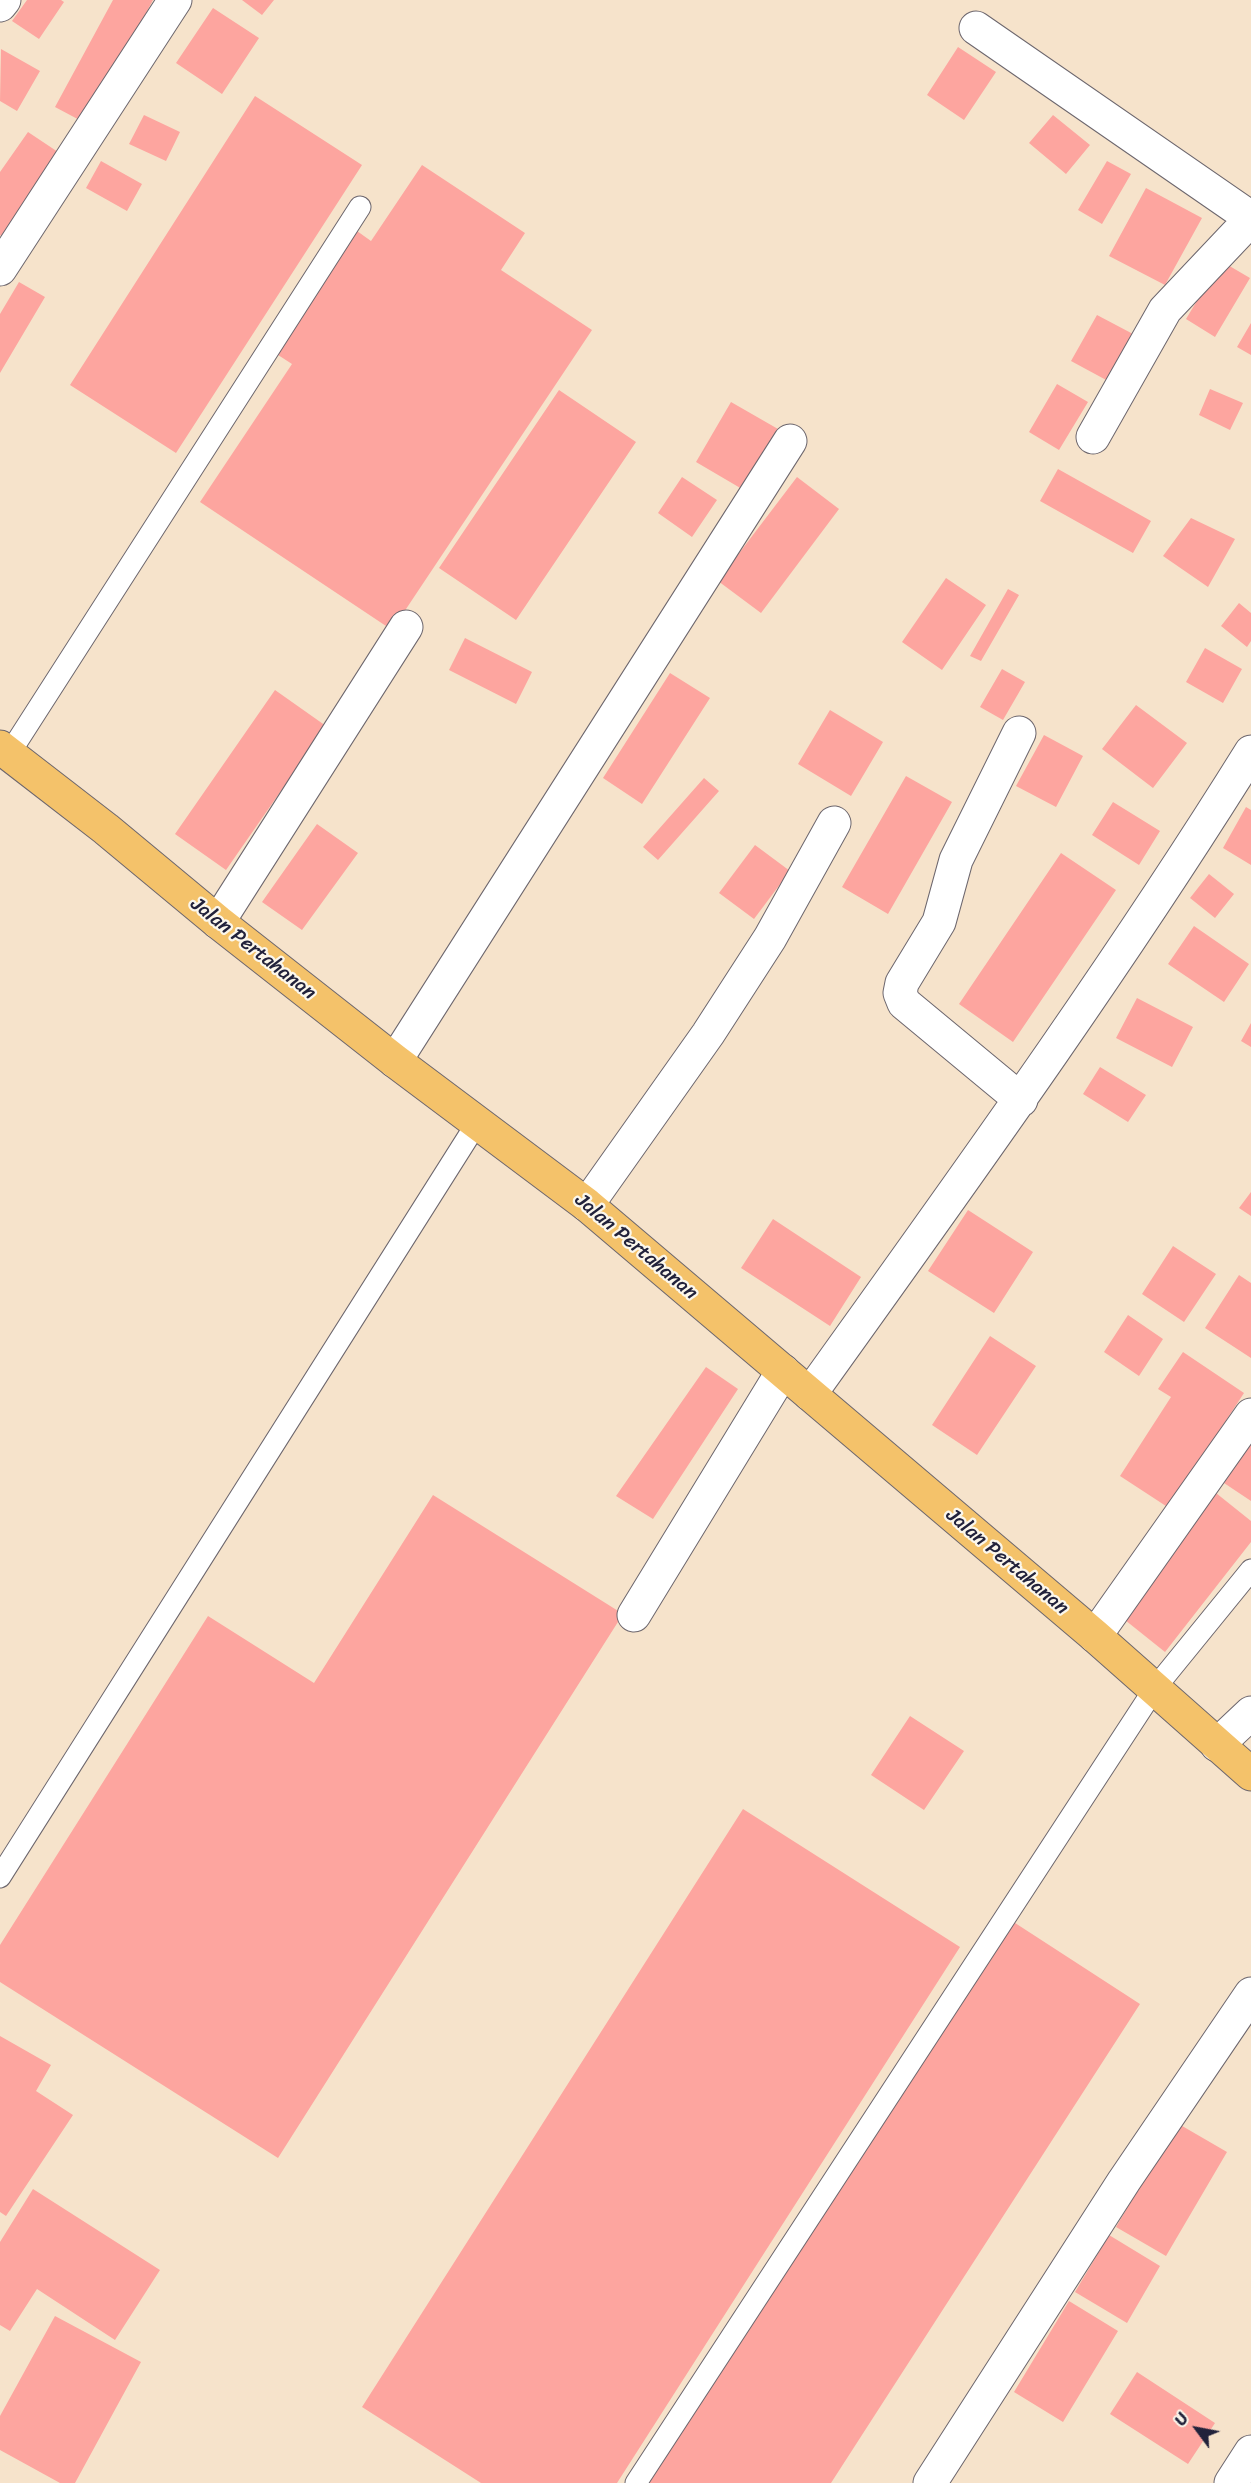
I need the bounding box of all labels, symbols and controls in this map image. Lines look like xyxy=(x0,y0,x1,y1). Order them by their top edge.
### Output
street label: Jalan Pertahanan xyxy=(185,893,321,1005)
street label: Jalan Pertahanan xyxy=(570,1189,702,1305)
street label: Jalan Pertahanan xyxy=(941,1504,1073,1620)
north arrow xyxy=(1167,2399,1227,2459)
text: U xyxy=(1166,2407,1196,2431)

